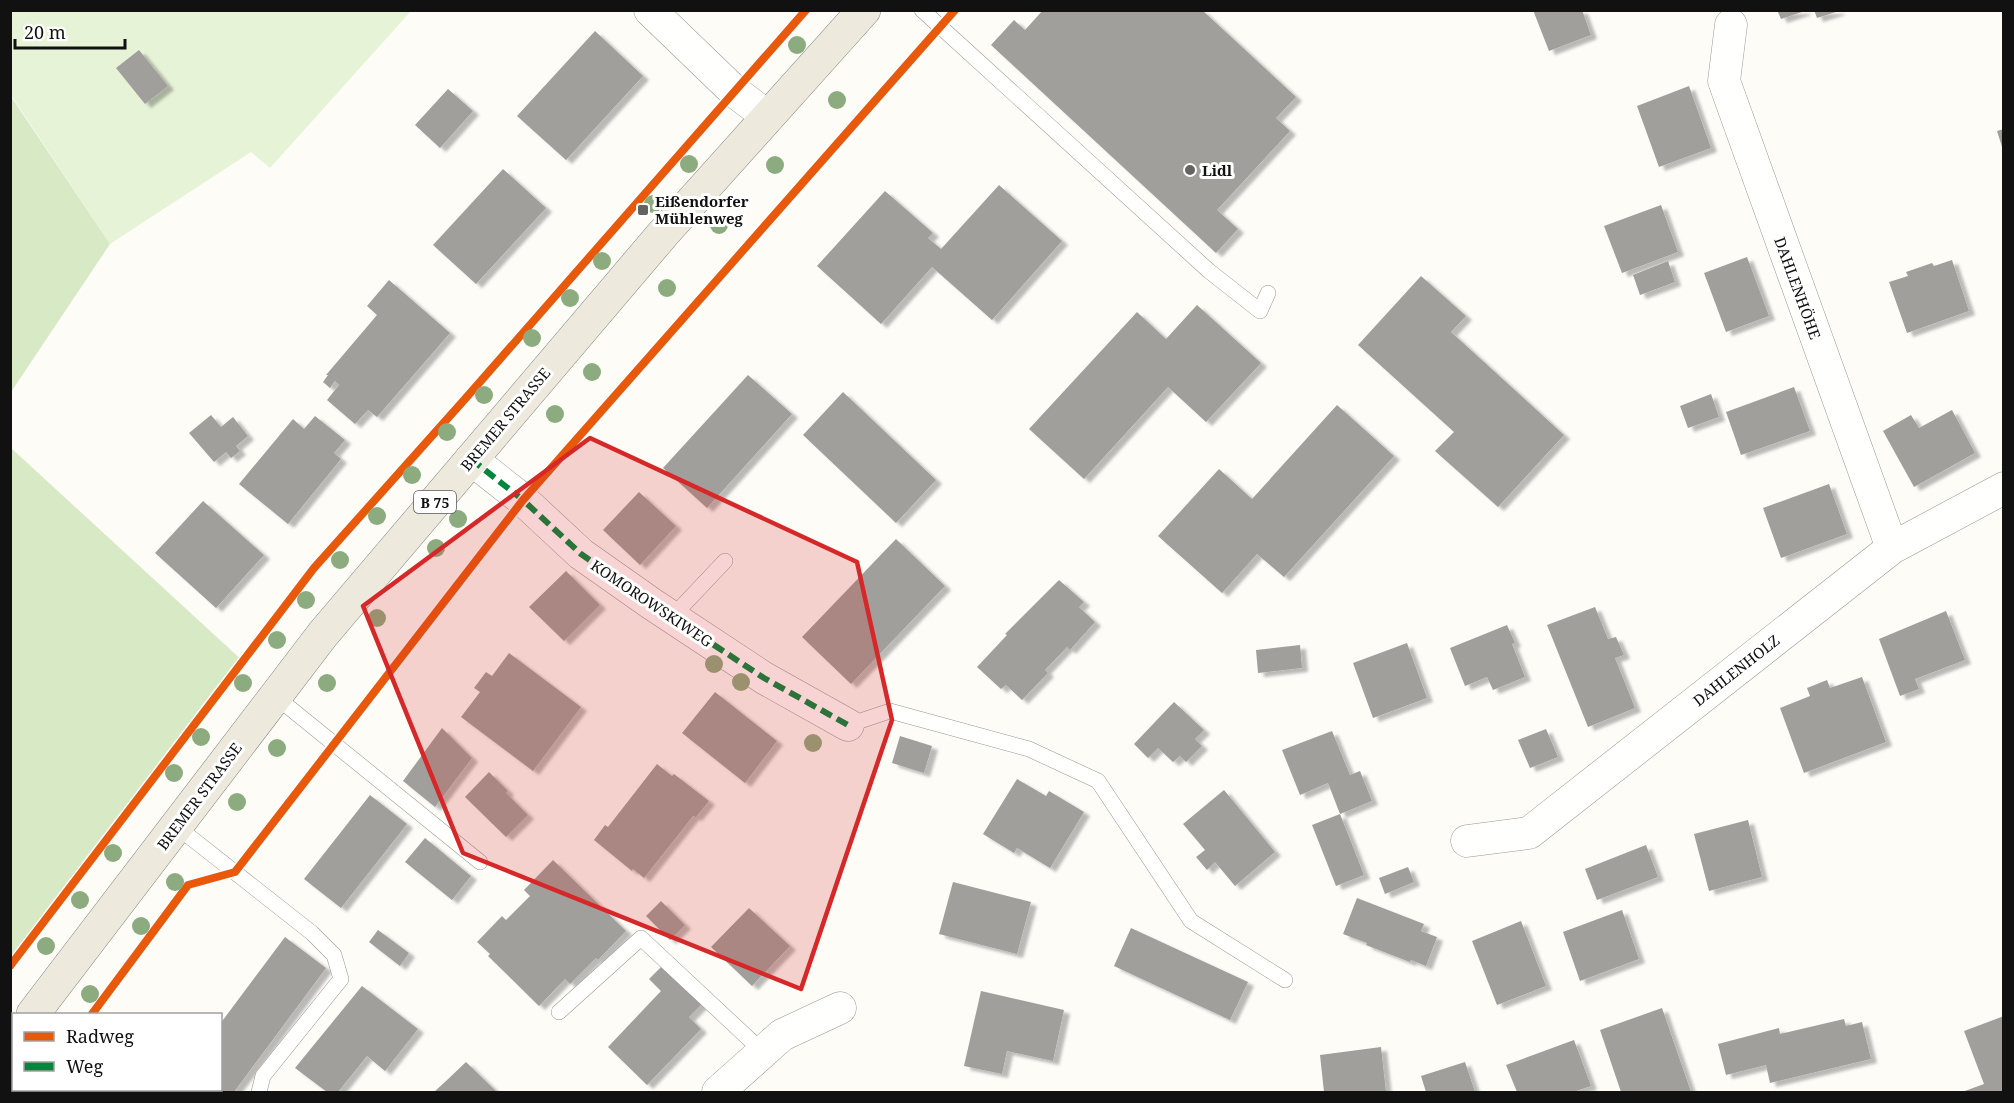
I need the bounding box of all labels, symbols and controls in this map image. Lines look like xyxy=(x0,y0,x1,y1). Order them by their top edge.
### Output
scale bar xyxy=(15,12,124,50)
text: 20 m xyxy=(24,20,66,44)
place label: Lidl xyxy=(1202,160,1233,180)
marker: Lidl xyxy=(1183,163,1197,177)
place label: Eißendorfer Mühlenweg xyxy=(655,191,749,228)
marker: Eißendorfer Mühlenweg xyxy=(636,203,650,217)
street label: DAHLENHÖHE xyxy=(1770,234,1826,342)
street label: BREMER STRASSE xyxy=(456,363,554,475)
road number: B 75 xyxy=(414,491,456,513)
street label: KOMOROWSKIWEG xyxy=(587,555,717,651)
street label: DAHLENHOLZ xyxy=(1689,630,1783,710)
street label: BREMER STRASSE xyxy=(152,738,246,854)
legend xyxy=(12,1013,222,1091)
text: Radweg xyxy=(66,1024,134,1048)
text: Weg xyxy=(66,1054,103,1078)

